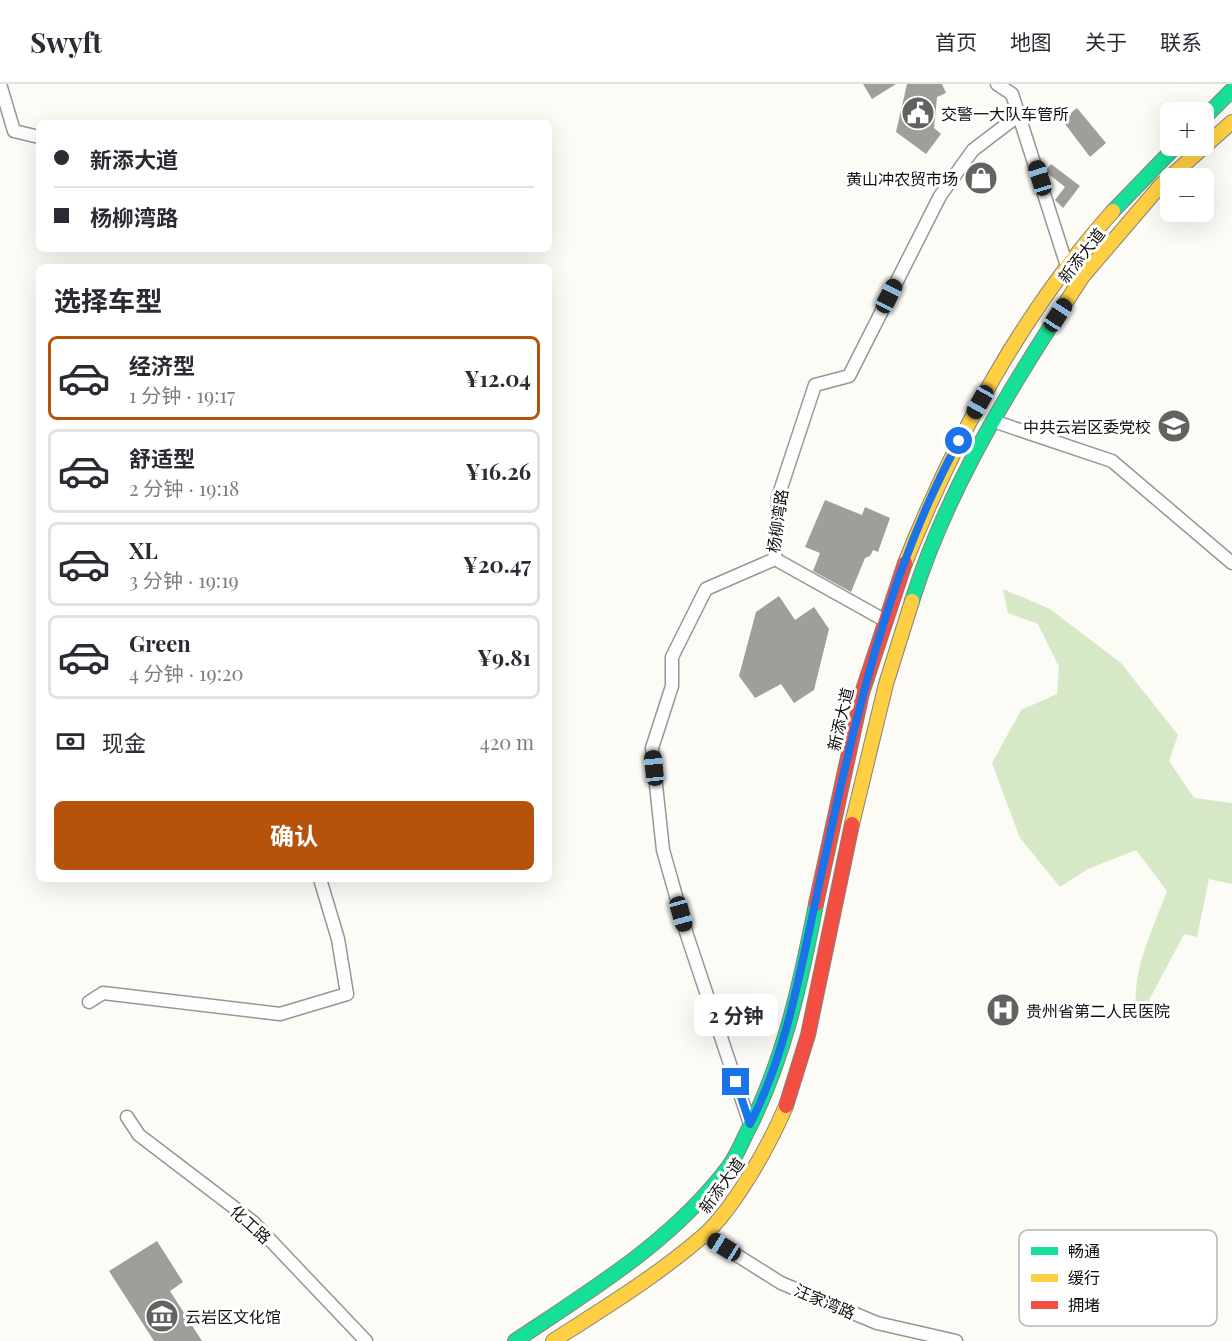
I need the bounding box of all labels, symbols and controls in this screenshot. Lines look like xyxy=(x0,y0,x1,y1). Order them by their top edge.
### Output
text: Swyft xyxy=(30,23,102,60)
text: 首页 xyxy=(935,27,977,55)
text: 地图 xyxy=(1010,27,1052,55)
text: 关于 xyxy=(1085,27,1127,55)
text: 联系 xyxy=(1160,27,1202,55)
public building icon: 交警一大队车管所 xyxy=(900,95,936,131)
map controls xyxy=(1160,102,1214,222)
button: + xyxy=(1160,102,1214,156)
place label: 交警一大队车管所 xyxy=(941,103,1069,124)
text: 新添大道 xyxy=(90,144,178,174)
car xyxy=(1026,158,1054,198)
shop icon: 黄山冲农贸市场 xyxy=(963,160,999,196)
place label: 黄山冲农贸市场 xyxy=(846,168,958,189)
button: − xyxy=(1160,168,1214,222)
text: 杨柳湾路 xyxy=(90,202,178,232)
street label: 新添大道 xyxy=(1053,223,1109,287)
car xyxy=(873,276,905,316)
text: 选择车型 xyxy=(54,282,162,318)
car xyxy=(1041,295,1075,335)
text: 经济型 xyxy=(129,350,195,380)
icon: car xyxy=(57,351,111,405)
text: ¥12.04 xyxy=(465,363,531,393)
text: 1 分钟 · 19:17 xyxy=(129,381,235,408)
car xyxy=(963,382,997,422)
school or university icon: 中共云岩区委党校 xyxy=(1156,408,1192,444)
place label: 中共云岩区委党校 xyxy=(1023,416,1151,437)
route start xyxy=(945,427,972,454)
text: 舒适型 xyxy=(129,443,195,473)
icon: car xyxy=(57,444,111,498)
text: ¥16.26 xyxy=(466,456,531,486)
text: 2 分钟 · 19:18 xyxy=(129,474,240,501)
street label: 杨柳湾路 xyxy=(762,488,792,554)
text: XL xyxy=(129,535,158,565)
icon: car xyxy=(57,537,111,591)
text: ¥20.47 xyxy=(463,549,531,579)
text: 3 分钟 · 19:19 xyxy=(129,566,239,593)
text: Green xyxy=(129,628,191,658)
icon: car xyxy=(57,630,111,684)
text: ¥9.81 xyxy=(477,642,531,672)
text: 4 分钟 · 19:20 xyxy=(129,659,244,686)
street label: 新添大道 xyxy=(823,685,857,753)
icon: cash xyxy=(54,725,87,758)
text: 现金 xyxy=(102,727,146,757)
text: 420 m xyxy=(480,728,534,755)
car xyxy=(643,749,665,787)
button: 确认 xyxy=(54,801,534,870)
car xyxy=(667,894,695,934)
hospital icon: 贵州省第二人民医院 xyxy=(985,992,1021,1028)
callout: 2 分钟 xyxy=(694,995,778,1037)
place label: 贵州省第二人民医院 xyxy=(1026,1000,1170,1021)
text: 2 分钟 xyxy=(709,1001,763,1028)
route end xyxy=(722,1068,749,1095)
street label: 新添大道 xyxy=(694,1153,748,1217)
street label: 化工路 xyxy=(226,1200,276,1248)
car xyxy=(704,1230,744,1264)
legend xyxy=(1019,1230,1217,1326)
text: 畅通 xyxy=(1068,1240,1100,1261)
text: 缓行 xyxy=(1068,1267,1100,1288)
street label: 汪家湾路 xyxy=(791,1279,859,1323)
text: 拥堵 xyxy=(1068,1294,1100,1315)
museum icon: 云岩区文化馆 xyxy=(144,1298,180,1334)
place label: 云岩区文化馆 xyxy=(185,1306,281,1327)

